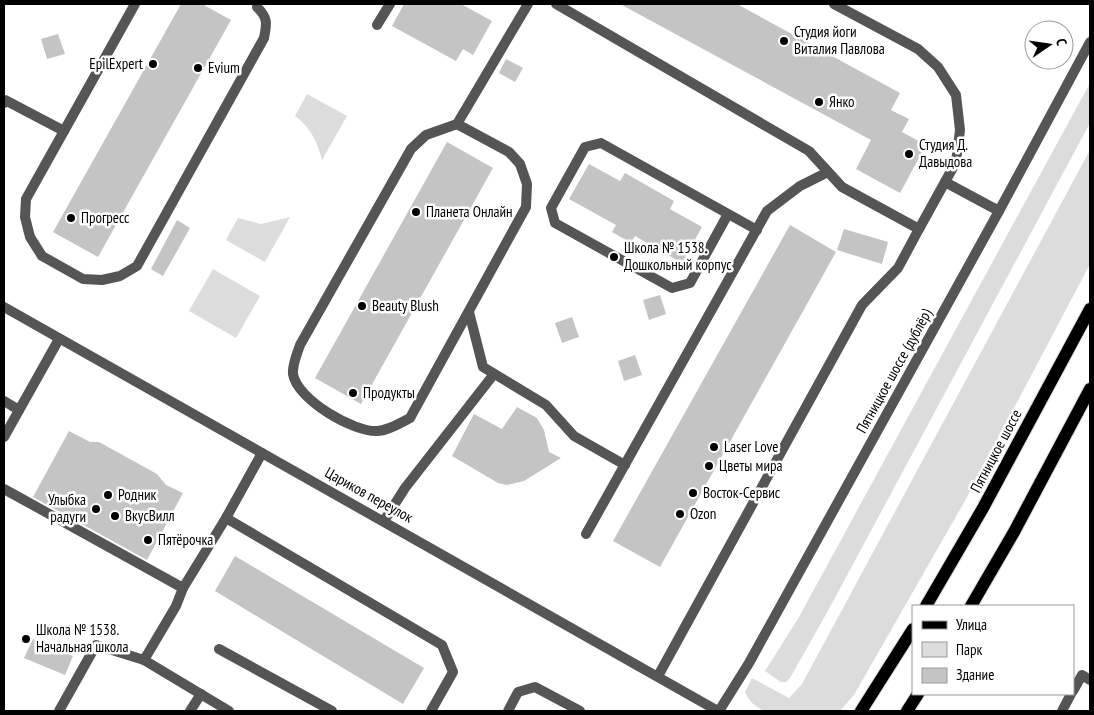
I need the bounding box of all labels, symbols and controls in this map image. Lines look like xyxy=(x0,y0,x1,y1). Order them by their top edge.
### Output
north arrow xyxy=(1024,20,1074,70)
place label: Студия йоги Виталия Павлова xyxy=(794,22,885,58)
marker: Студия йоги Виталия Павлова xyxy=(778,35,790,47)
text: С xyxy=(1052,37,1071,48)
place label: EpilExpert xyxy=(89,54,143,73)
marker: EpilExpert xyxy=(147,58,159,70)
place label: Evium xyxy=(208,58,240,77)
marker: Evium xyxy=(192,62,204,74)
place label: Янко xyxy=(829,92,855,111)
marker: Янко xyxy=(813,96,825,108)
place label: Студия Д. Давыдова xyxy=(919,135,972,171)
marker: Студия Д. Давыдова xyxy=(903,148,915,160)
place label: Планета Онлайн xyxy=(426,202,513,221)
marker: Планета Онлайн xyxy=(410,206,422,218)
place label: Прогресс xyxy=(81,208,130,227)
marker: Прогресс xyxy=(65,212,77,224)
place label: Школа № 1538. Дошкольный корпус xyxy=(624,238,732,274)
marker: Школа № 1538. Дошкольный корпус xyxy=(608,251,620,263)
place label: Beauty Blush xyxy=(372,296,439,315)
marker: Beauty Blush xyxy=(356,300,368,312)
street label: Пятницкое шоссе (дублёр) xyxy=(852,305,936,436)
place label: Продукты xyxy=(363,383,415,402)
marker: Продукты xyxy=(347,387,359,399)
street label: Пятницкое шоссе xyxy=(966,406,1025,496)
place label: Laser Love xyxy=(724,437,778,456)
marker: Laser Love xyxy=(708,441,720,453)
place label: Цветы мира xyxy=(719,456,783,475)
marker: Цветы мира xyxy=(703,460,715,472)
street label: Цариков переулок xyxy=(322,463,417,527)
place label: Восток-Сервис xyxy=(703,483,781,502)
place label: Родник xyxy=(118,485,156,504)
marker: Восток-Сервис xyxy=(687,487,699,499)
marker: Родник xyxy=(102,489,114,501)
place label: Улыбка радуги xyxy=(48,490,86,526)
marker: Улыбка радуги xyxy=(90,503,102,515)
place label: Ozon xyxy=(690,504,716,523)
place label: ВкусВилл xyxy=(125,506,175,525)
marker: Ozon xyxy=(674,508,686,520)
marker: ВкусВилл xyxy=(109,510,121,522)
place label: Пятёрочка xyxy=(158,530,213,549)
marker: Пятёрочка xyxy=(142,534,154,546)
legend xyxy=(912,605,1074,695)
text: Улица xyxy=(956,615,987,634)
place label: Школа № 1538. Начальная школа xyxy=(36,620,128,656)
marker: Школа № 1538. Начальная школа xyxy=(20,633,32,645)
text: Парк xyxy=(956,640,982,659)
text: Здание xyxy=(956,665,994,684)

